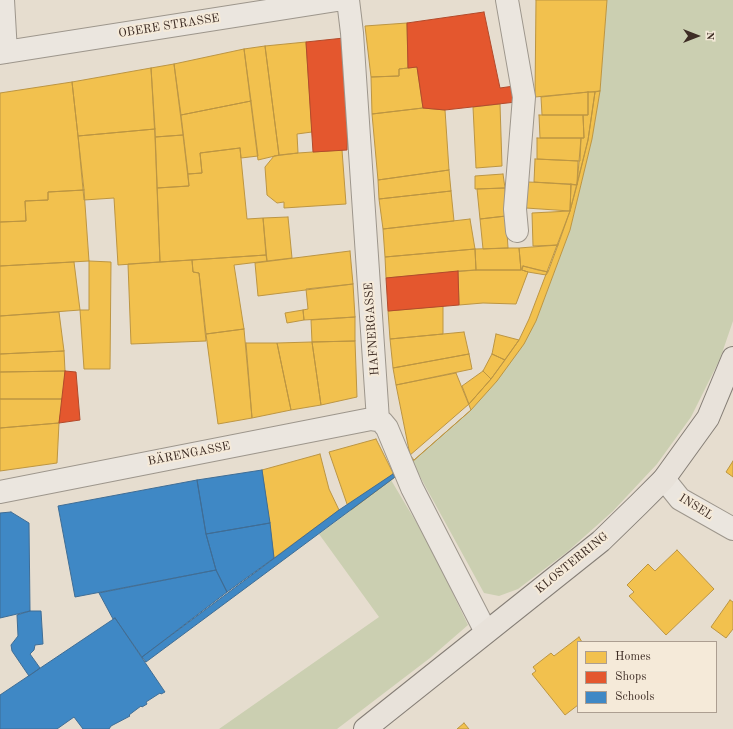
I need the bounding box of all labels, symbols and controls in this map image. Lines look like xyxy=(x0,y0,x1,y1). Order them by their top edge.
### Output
street label: OBERE STRASSE xyxy=(117,11,221,41)
north arrow xyxy=(677,16,717,56)
text: N xyxy=(704,32,715,40)
street label: HAFNERGASSE xyxy=(362,282,382,376)
street label: BÄRENGASSE xyxy=(147,439,231,469)
street label: INSEL xyxy=(676,491,716,523)
street label: KLOSTERRING xyxy=(533,529,611,597)
legend xyxy=(577,641,717,713)
text: Homes xyxy=(615,651,651,663)
text: Shops xyxy=(615,671,646,683)
text: Schools xyxy=(615,691,655,703)

